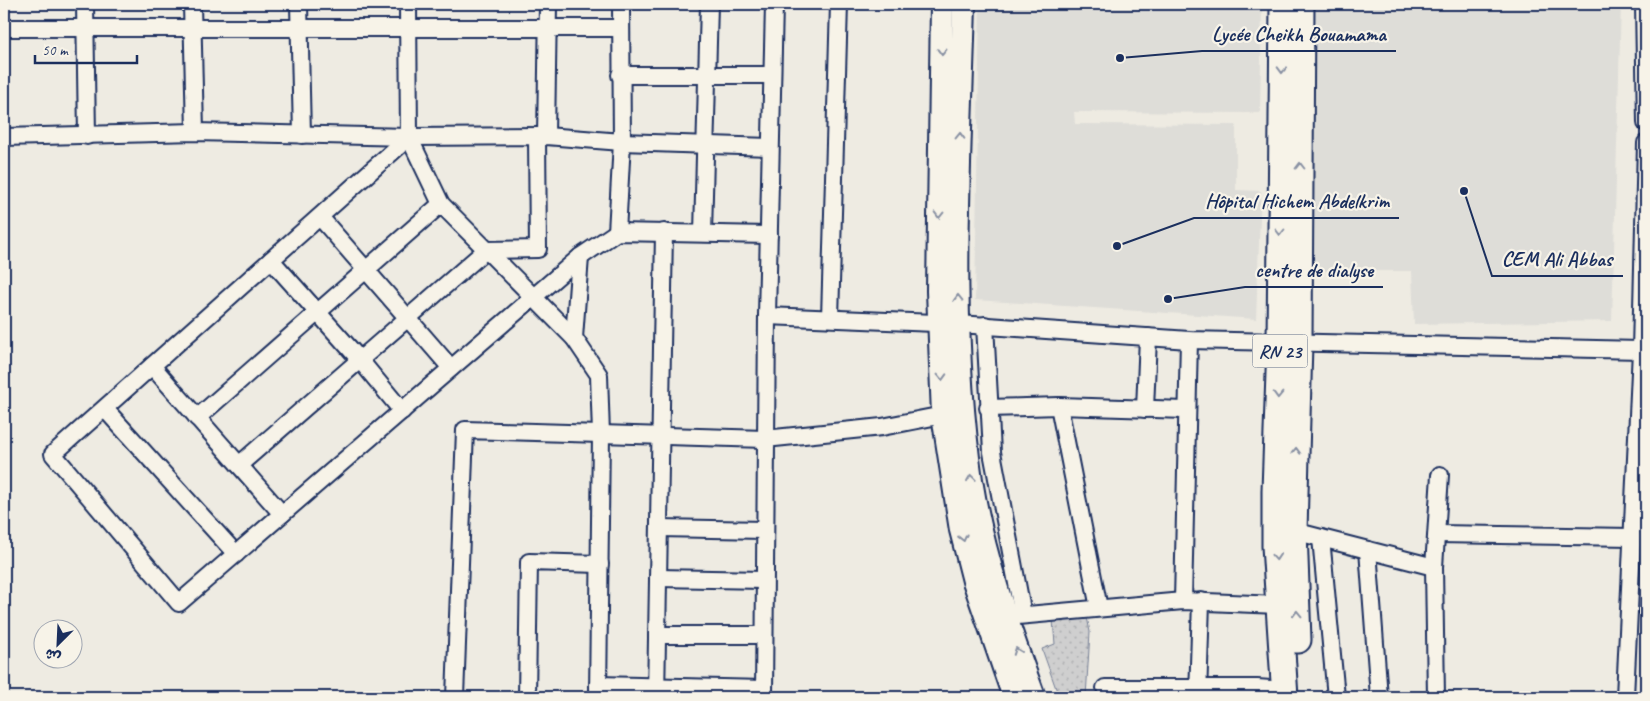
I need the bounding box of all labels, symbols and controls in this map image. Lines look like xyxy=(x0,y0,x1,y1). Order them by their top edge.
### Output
callout: Lycée Cheikh Bouamama xyxy=(1202,15,1396,51)
text: Lycée Cheikh Bouamama xyxy=(1212,21,1387,47)
scale bar xyxy=(35,32,138,64)
text: 50 m xyxy=(42,41,69,60)
one-way arrow xyxy=(936,49,947,57)
one-way arrow xyxy=(1276,66,1287,74)
one-way arrow xyxy=(955,132,965,140)
one-way arrow xyxy=(1295,162,1305,170)
callout: Hôpital Hichem Abdelkrim xyxy=(1194,182,1399,218)
text: Hôpital Hichem Abdelkrim xyxy=(1205,188,1390,214)
one-way arrow xyxy=(934,212,944,219)
one-way arrow xyxy=(1275,229,1285,237)
callout: CEM Ali Abbas xyxy=(1492,240,1623,276)
text: CEM Ali Abbas xyxy=(1502,246,1615,272)
callout: centre de dialyse xyxy=(1245,251,1383,287)
text: centre de dialyse xyxy=(1255,257,1375,284)
one-way arrow xyxy=(953,294,963,302)
road number: RN 23 xyxy=(1252,334,1308,368)
one-way arrow xyxy=(936,374,947,382)
one-way arrow xyxy=(1273,392,1283,399)
one-way arrow xyxy=(1291,447,1302,455)
one-way arrow xyxy=(967,473,977,482)
one-way arrow xyxy=(957,534,968,543)
one-way arrow xyxy=(1270,554,1281,562)
one-way arrow xyxy=(1292,609,1302,617)
north arrow xyxy=(32,618,82,668)
text: ش xyxy=(42,645,63,666)
one-way arrow xyxy=(1013,648,1023,656)

